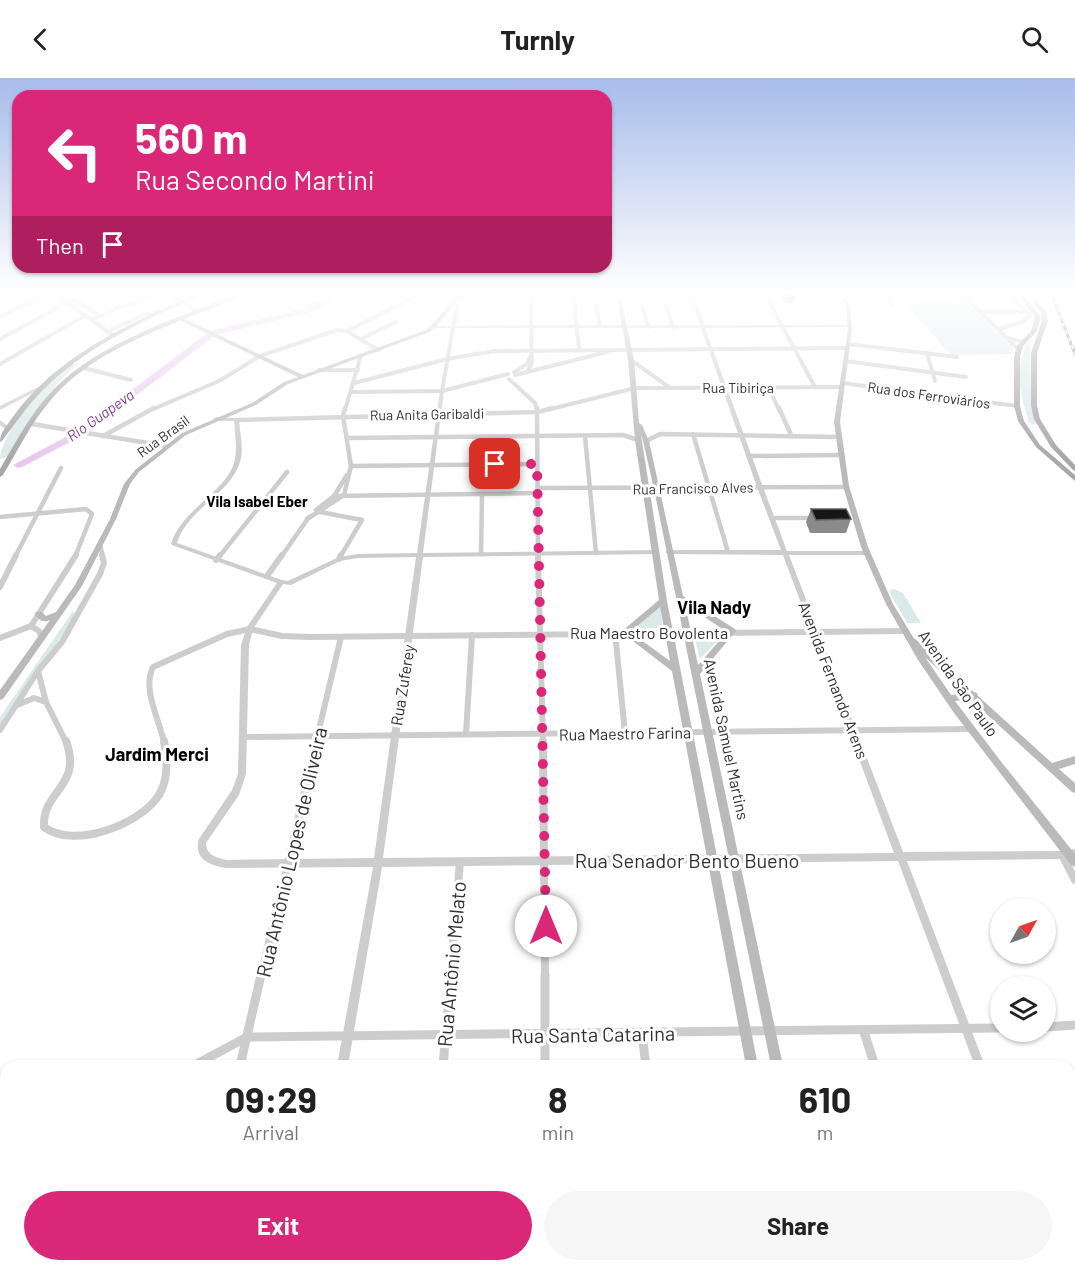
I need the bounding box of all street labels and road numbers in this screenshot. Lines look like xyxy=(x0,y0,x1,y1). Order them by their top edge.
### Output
street label: Rua dos Ferroviários xyxy=(867,378,992,412)
street label: Rua Tibiriça xyxy=(702,379,774,396)
street label: Rua Anita Garibaldi xyxy=(370,405,484,423)
street label: Rua Brasil xyxy=(134,411,192,461)
street label: Rua Francisco Alves xyxy=(632,478,754,498)
street label: Avenida Fernando Arens xyxy=(795,599,873,761)
street label: Rua Maestro Bovolenta xyxy=(570,623,728,642)
street label: Avenida São Paulo xyxy=(915,626,1003,740)
street label: Rua Zuferey xyxy=(386,642,418,727)
street label: Avenida Samuel Martins xyxy=(701,657,753,821)
street label: Rua Maestro Farina xyxy=(559,722,691,744)
street label: Rua Antônio Lopes de Oliveira xyxy=(251,725,331,979)
street label: Rua Senador Bento Bueno xyxy=(575,848,799,872)
street label: Rua Antônio Melato xyxy=(432,880,470,1048)
street label: Rua Santa Catarina xyxy=(511,1021,675,1047)

